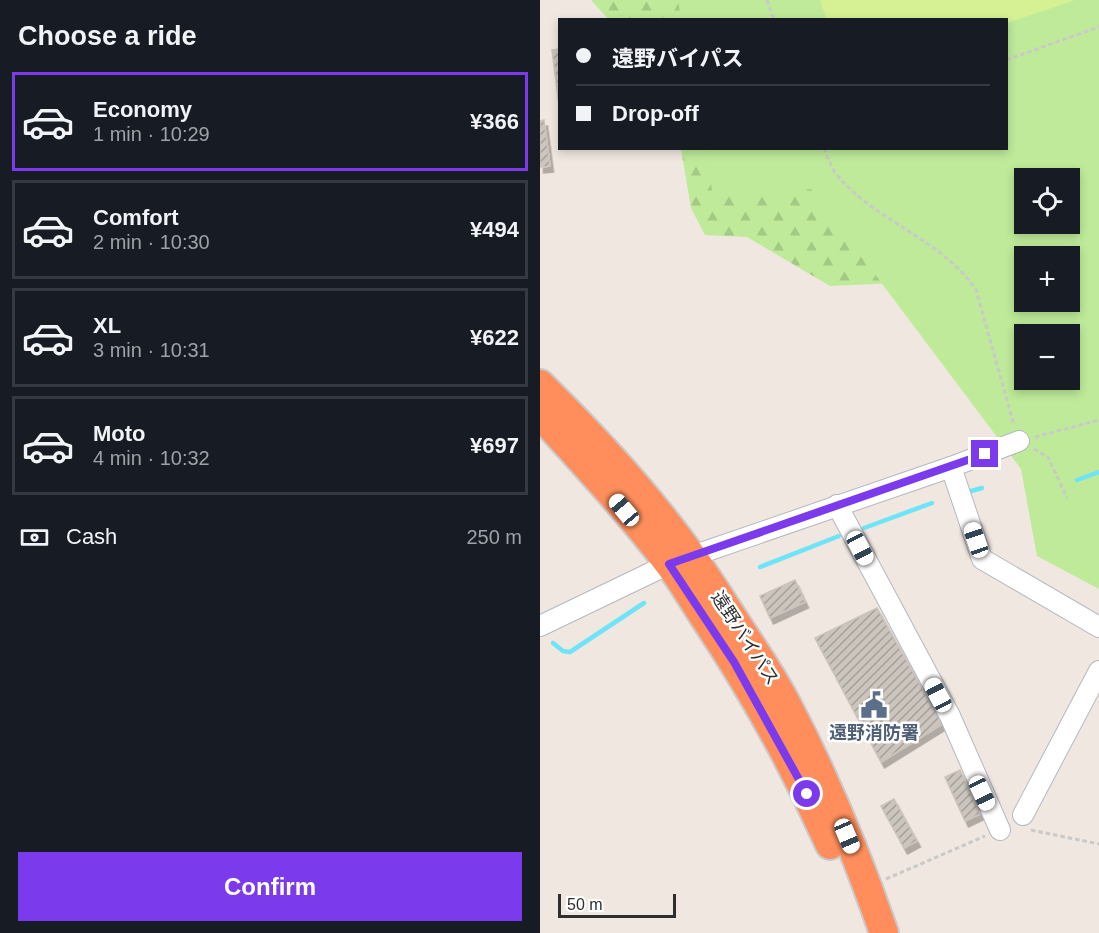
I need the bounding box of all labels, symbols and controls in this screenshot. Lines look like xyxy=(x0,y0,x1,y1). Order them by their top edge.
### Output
text: Choose a ride xyxy=(18,21,197,51)
text: 遠野バイパス xyxy=(612,46,744,71)
icon: car xyxy=(21,95,75,149)
text: Economy xyxy=(93,97,192,122)
text: Drop-off xyxy=(612,101,699,126)
text: ¥366 xyxy=(470,109,519,134)
text: 1 min · 10:29 xyxy=(93,123,210,145)
map controls xyxy=(1014,168,1080,390)
button: locate xyxy=(1014,168,1080,234)
icon: car xyxy=(21,203,75,257)
text: Comfort xyxy=(93,205,179,230)
text: ¥494 xyxy=(470,217,519,242)
text: 2 min · 10:30 xyxy=(93,231,210,253)
button: + xyxy=(1014,246,1080,312)
icon: car xyxy=(21,311,75,365)
text: XL xyxy=(93,313,121,338)
button: − xyxy=(1014,324,1080,390)
text: ¥622 xyxy=(470,325,519,350)
text: 3 min · 10:31 xyxy=(93,339,210,361)
icon: car xyxy=(21,419,75,473)
text: Moto xyxy=(93,421,146,446)
text: ¥697 xyxy=(470,433,519,458)
route end xyxy=(971,440,998,467)
text: 4 min · 10:32 xyxy=(93,447,210,469)
car xyxy=(606,490,642,530)
car xyxy=(962,520,990,560)
icon: cash xyxy=(18,521,51,554)
text: Cash xyxy=(66,524,117,549)
text: 250 m xyxy=(466,526,522,548)
car xyxy=(844,528,876,568)
street label: 遠野バイパス xyxy=(707,587,783,689)
car xyxy=(922,675,954,715)
public building icon: 遠野消防署 xyxy=(859,690,889,720)
place label: 遠野消防署 xyxy=(829,723,919,743)
car xyxy=(966,773,998,813)
route start xyxy=(793,780,820,807)
car xyxy=(832,816,862,856)
button: Confirm xyxy=(18,852,522,921)
scale bar xyxy=(558,891,676,918)
text: 50 m xyxy=(567,896,603,913)

